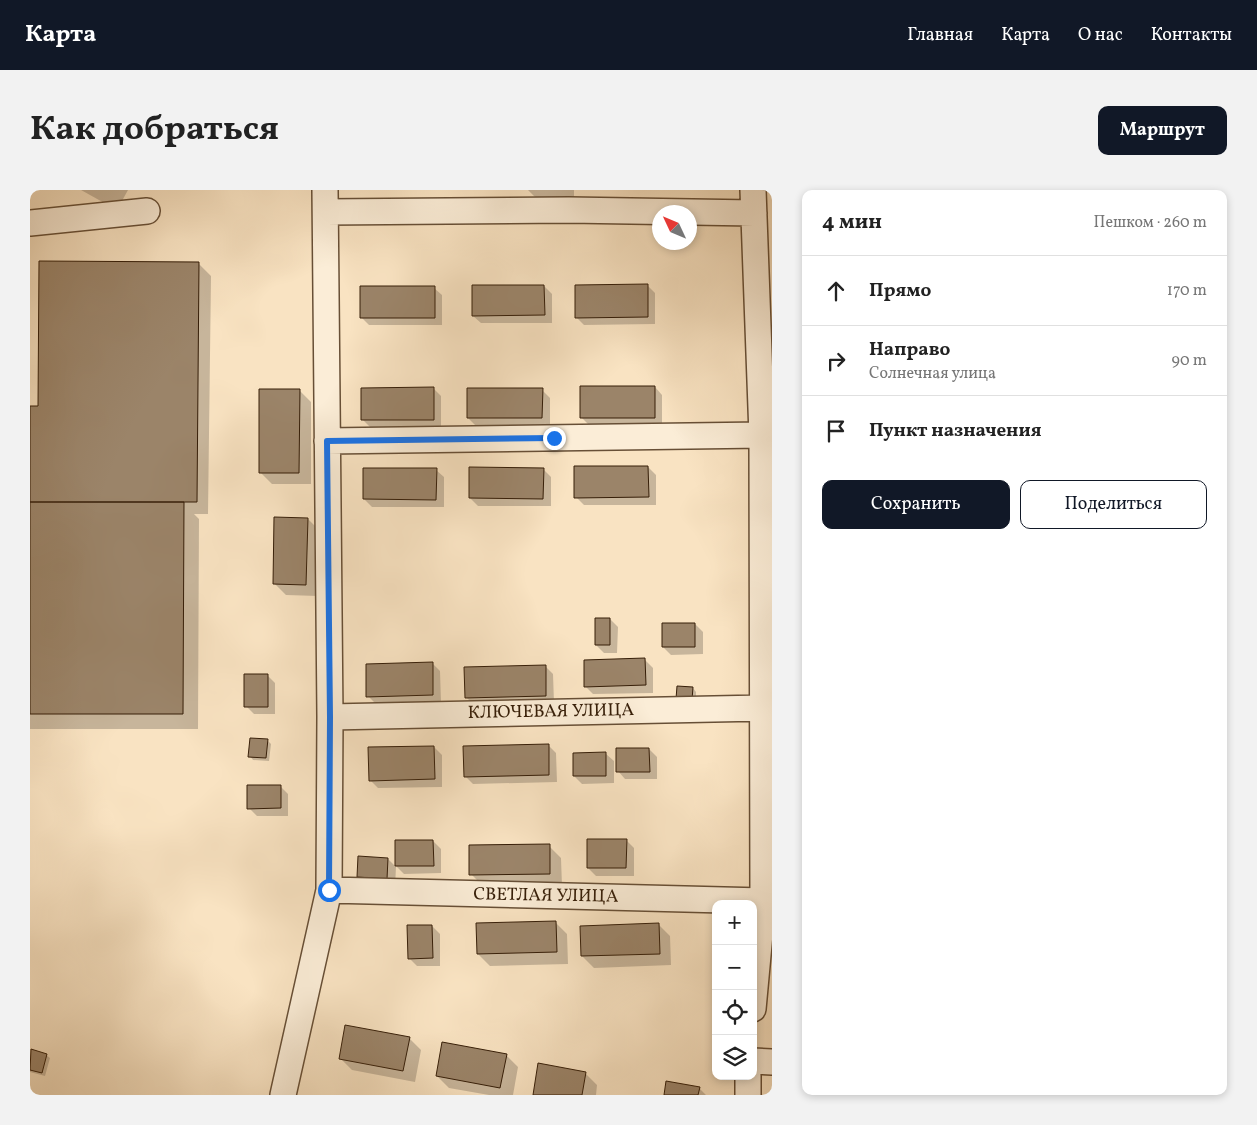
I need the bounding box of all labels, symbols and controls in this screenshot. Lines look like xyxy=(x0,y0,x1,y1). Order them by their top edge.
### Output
text: Карта xyxy=(25,18,96,52)
text: Главная xyxy=(907,23,973,48)
text: Карта xyxy=(1001,23,1050,48)
text: О нас xyxy=(1078,23,1123,48)
text: Контакты xyxy=(1151,23,1232,48)
text: Как добраться xyxy=(30,106,279,154)
button: Маршрут xyxy=(1098,106,1227,155)
north arrow xyxy=(652,205,697,250)
text: 4 мин xyxy=(822,208,882,237)
text: Пешком · 260 m xyxy=(1094,212,1207,234)
icon: ahead xyxy=(822,277,850,305)
text: Прямо xyxy=(869,278,931,304)
text: 170 m xyxy=(1167,280,1207,302)
text: Направо xyxy=(869,337,951,363)
icon: right xyxy=(822,347,850,375)
text: 90 m xyxy=(1171,350,1207,372)
text: Солнечная улица xyxy=(869,363,996,385)
icon: arrive xyxy=(822,417,850,445)
text: Пункт назначения xyxy=(869,418,1042,444)
route end xyxy=(543,427,566,450)
button: Сохранить xyxy=(822,480,1010,529)
button: Поделиться xyxy=(1020,480,1207,529)
street label: КЛЮЧЕВАЯ УЛИЦА xyxy=(468,698,635,726)
route start xyxy=(318,879,341,902)
street label: СВЕТЛАЯ УЛИЦА xyxy=(473,882,619,910)
map controls xyxy=(712,900,757,1080)
button: + xyxy=(712,900,757,945)
button: − xyxy=(712,945,757,990)
button: locate xyxy=(712,990,757,1035)
button: layers xyxy=(712,1035,757,1080)

